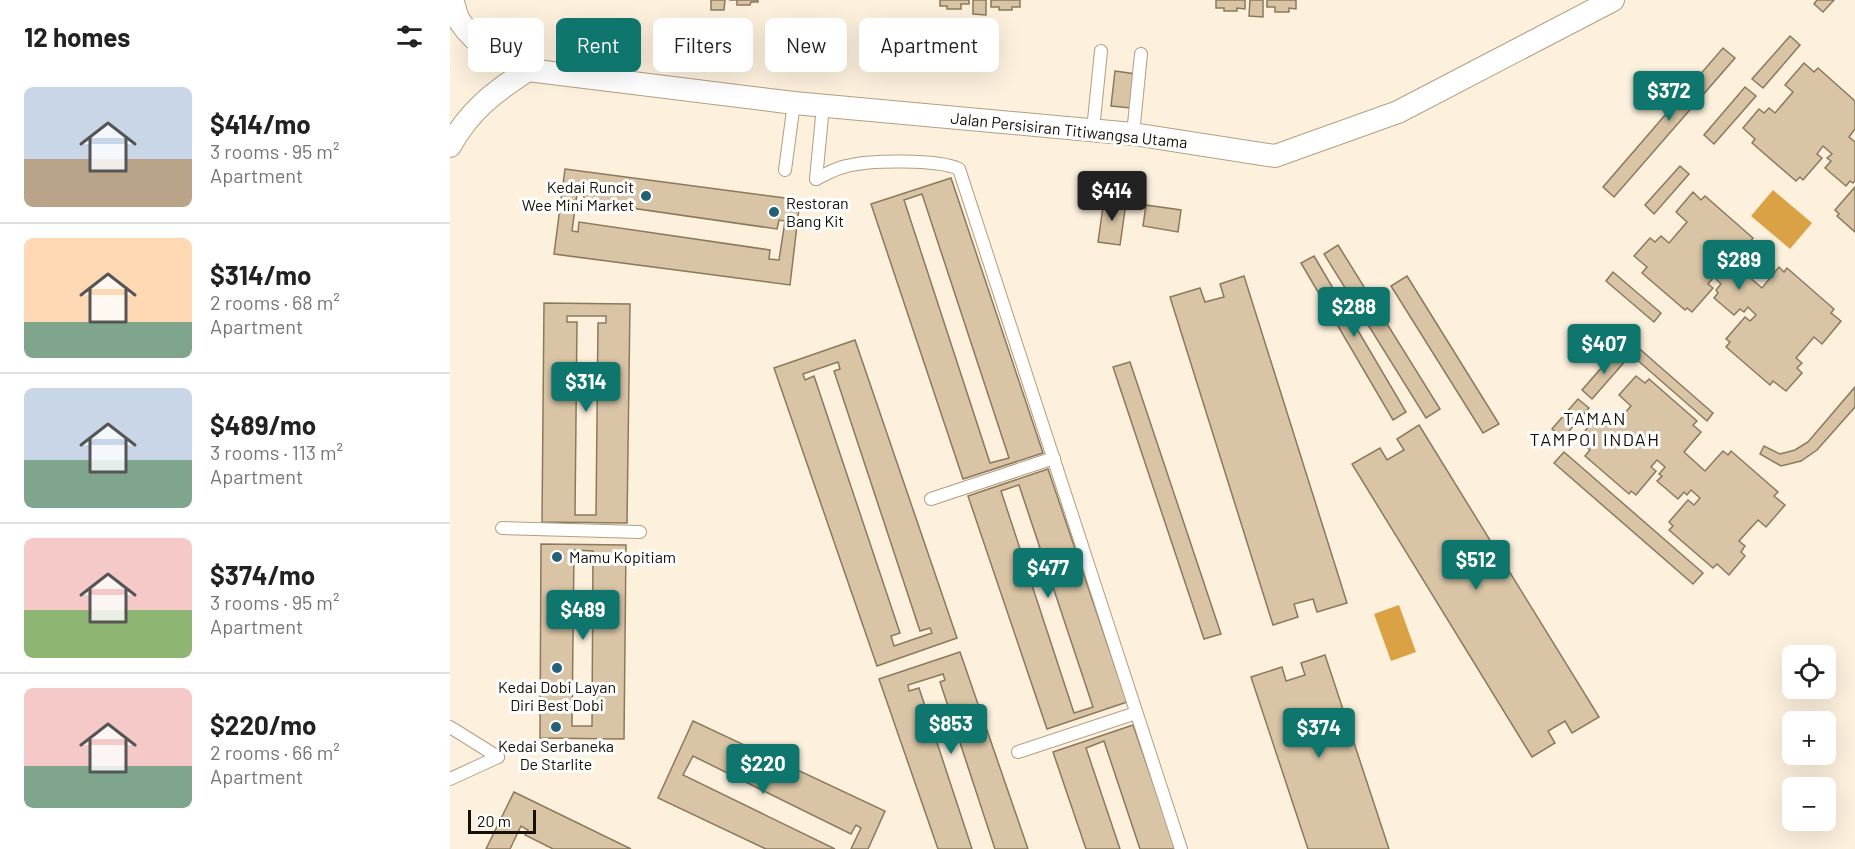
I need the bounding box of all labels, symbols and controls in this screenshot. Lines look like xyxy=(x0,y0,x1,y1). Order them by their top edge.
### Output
chip: Buy xyxy=(468,18,544,72)
chip: Rent xyxy=(556,18,641,72)
chip: Filters xyxy=(653,18,753,72)
chip: New xyxy=(765,18,847,72)
chip: Apartment xyxy=(859,18,999,72)
icon: filters xyxy=(393,20,426,53)
text: 12 homes xyxy=(24,21,130,52)
pin: $372 xyxy=(1633,71,1705,122)
text: $372 xyxy=(1647,78,1691,102)
text: $414/mo xyxy=(210,108,311,139)
street label: Jalan Persisiran Titiwangsa Utama xyxy=(950,108,1189,151)
icon: home xyxy=(72,111,144,183)
text: 3 rooms · 95 m² xyxy=(210,139,339,163)
text: Apartment xyxy=(210,163,303,187)
pin: $414 xyxy=(1076,171,1148,222)
place label: Kedai Runcit Wee Mini Market xyxy=(522,177,634,214)
text: $414 xyxy=(1092,178,1132,202)
marker: Kedai Runcit Wee Mini Market xyxy=(639,189,653,203)
place label: Restoran Bang Kit xyxy=(786,193,849,230)
marker: Restoran Bang Kit xyxy=(767,205,781,219)
pin: $289 xyxy=(1703,240,1775,291)
text: $289 xyxy=(1717,247,1761,271)
text: $314/mo xyxy=(210,259,311,290)
icon: home xyxy=(72,262,144,334)
pin: $288 xyxy=(1318,287,1390,338)
text: 2 rooms · 68 m² xyxy=(210,290,340,314)
text: $288 xyxy=(1332,294,1376,318)
text: Apartment xyxy=(210,314,303,338)
pin: $407 xyxy=(1568,324,1640,375)
text: $407 xyxy=(1582,331,1626,355)
pin: $314 xyxy=(550,362,622,413)
text: $314 xyxy=(565,369,607,393)
district label: TAMAN TAMPOI INDAH xyxy=(1529,407,1661,450)
text: $489/mo xyxy=(210,409,316,440)
icon: home xyxy=(72,412,144,484)
text: 3 rooms · 113 m² xyxy=(210,440,343,464)
text: Apartment xyxy=(210,464,303,488)
pin: $512 xyxy=(1440,540,1512,591)
place label: Mamu Kopitiam xyxy=(569,547,676,566)
text: $512 xyxy=(1456,547,1496,571)
pin: $477 xyxy=(1012,548,1084,599)
marker: Mamu Kopitiam xyxy=(550,550,564,564)
text: $477 xyxy=(1027,555,1069,579)
text: $374/mo xyxy=(210,559,315,590)
icon: home xyxy=(72,562,144,634)
text: 3 rooms · 95 m² xyxy=(210,590,339,614)
pin: $489 xyxy=(547,590,619,641)
text: $489 xyxy=(561,597,605,621)
text: Apartment xyxy=(210,614,303,638)
map controls xyxy=(1782,645,1836,831)
button: locate xyxy=(1782,645,1836,699)
marker: Kedai Dobi Layan Diri Best Dobi xyxy=(550,661,564,675)
place label: Kedai Dobi Layan Diri Best Dobi xyxy=(498,677,616,714)
pin: $853 xyxy=(915,704,987,755)
pin: $374 xyxy=(1283,708,1355,759)
text: $220/mo xyxy=(210,709,316,740)
text: $853 xyxy=(929,711,973,735)
button: + xyxy=(1782,711,1836,765)
icon: home xyxy=(72,712,144,784)
text: $374 xyxy=(1297,715,1341,739)
marker: Kedai Serbaneka De Starlite xyxy=(549,720,563,734)
place label: Kedai Serbaneka De Starlite xyxy=(498,736,614,773)
text: 2 rooms · 66 m² xyxy=(210,740,340,764)
pin: $220 xyxy=(727,744,799,795)
text: $220 xyxy=(740,751,786,775)
text: Apartment xyxy=(210,764,303,788)
button: − xyxy=(1782,777,1836,831)
scale bar xyxy=(468,807,536,834)
text: 20 m xyxy=(477,811,511,830)

